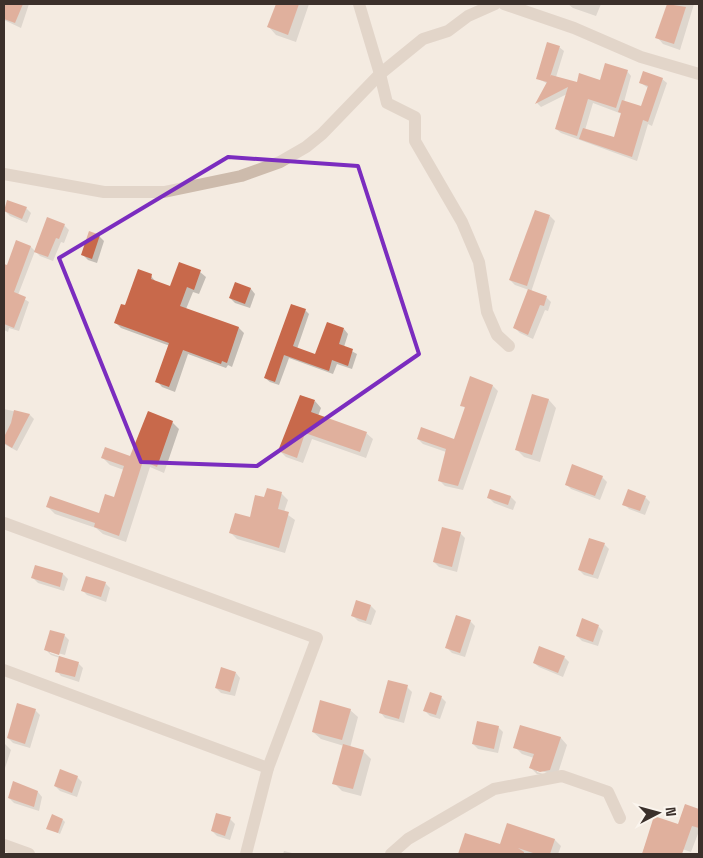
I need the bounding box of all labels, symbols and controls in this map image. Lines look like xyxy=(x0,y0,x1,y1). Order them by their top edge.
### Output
north arrow xyxy=(633,788,683,838)
text: N xyxy=(661,806,680,817)

